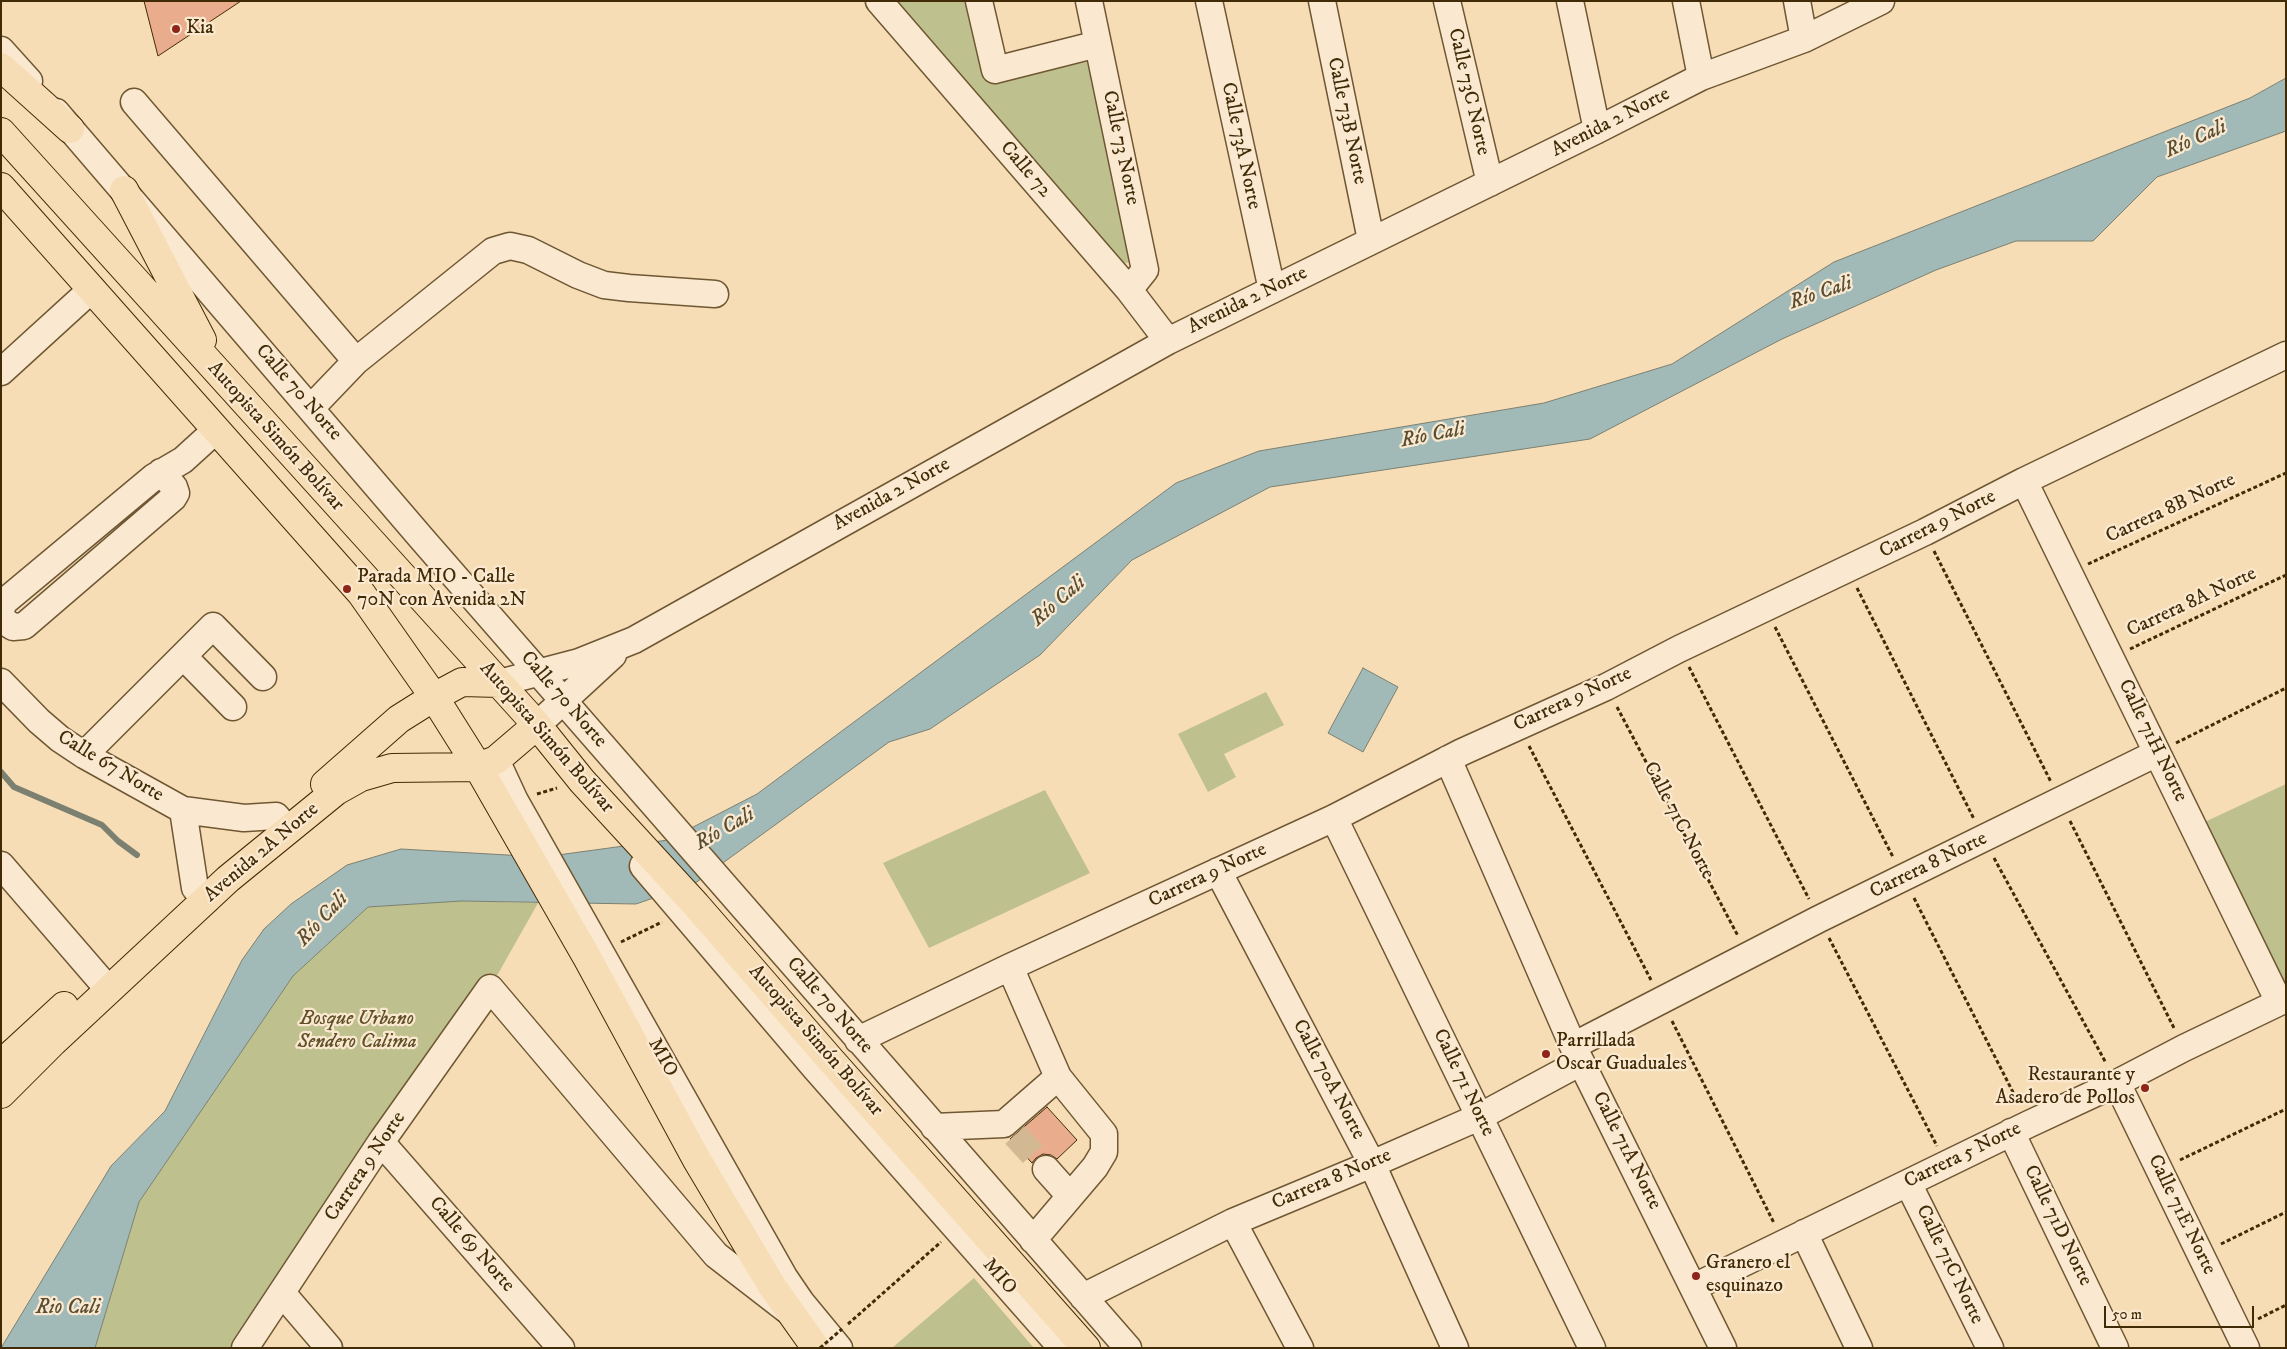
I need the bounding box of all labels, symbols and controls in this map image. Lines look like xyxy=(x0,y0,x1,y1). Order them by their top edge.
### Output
place label: Kia xyxy=(186,17,214,41)
marker: Kia xyxy=(170,23,182,35)
street label: Calle 73C Norte xyxy=(1442,26,1494,158)
street label: Calle 73B Norte xyxy=(1321,55,1371,187)
street label: Calle 73A Norte xyxy=(1215,80,1265,212)
street label: Avenida 2 Norte xyxy=(1548,83,1674,163)
street label: Calle 73 Norte xyxy=(1096,89,1144,207)
water label: Río Cali xyxy=(2161,115,2231,165)
street label: Calle 72 xyxy=(994,137,1056,203)
street label: Avenida 2 Norte xyxy=(1184,262,1312,340)
water label: Río Cali xyxy=(1786,272,1856,316)
street label: Calle 70 Norte xyxy=(250,340,346,446)
street label: Autopista Simón Bolívar xyxy=(202,357,348,517)
water label: Río Cali xyxy=(1399,417,1467,455)
street label: Avenida 2 Norte xyxy=(829,453,955,537)
street label: Carrera 8B Norte xyxy=(2103,469,2239,549)
street label: Carrera 9 Norte xyxy=(1876,485,2000,565)
street label: Carrera 8A Norte xyxy=(2123,563,2261,643)
place label: Parada MIO - Calle 70N con Avenida 2N xyxy=(357,566,526,613)
water label: Río Cali xyxy=(1026,571,1092,633)
marker: Parada MIO - Calle 70N con Avenida 2N xyxy=(341,583,353,595)
street label: Calle 70 Norte xyxy=(515,647,611,753)
street label: Autopista Simón Bolívar xyxy=(474,657,618,819)
street label: Carrera 9 Norte xyxy=(1510,662,1636,738)
street label: Calle 71H Norte xyxy=(2112,676,2192,806)
street label: Calle 67 Norte xyxy=(53,726,167,808)
street label: Calle 71C Norte xyxy=(1637,758,1719,884)
street label: Avenida 2A Norte xyxy=(200,798,324,908)
water label: Río Cali xyxy=(691,803,759,857)
street label: Carrera 8 Norte xyxy=(1867,827,1991,905)
street label: Carrera 9 Norte xyxy=(1145,838,1271,914)
water label: Río Cali xyxy=(292,888,354,952)
street label: Calle 70 Norte xyxy=(781,953,877,1059)
street label: Autopista Simón Bolívar xyxy=(743,960,887,1122)
park label: Bosque Urbano Sendero Calima xyxy=(297,1008,417,1055)
street label: Calle 70A Norte xyxy=(1286,1016,1370,1144)
street label: Calle 71 Norte xyxy=(1427,1025,1499,1141)
place label: Parrillada Oscar Guaduales xyxy=(1556,1030,1687,1077)
street label: MIO xyxy=(642,1034,682,1082)
marker: Parrillada Oscar Guaduales xyxy=(1540,1048,1552,1060)
place label: Restaurante y Asadero de Pollos xyxy=(1996,1064,2135,1111)
marker: Restaurante y Asadero de Pollos xyxy=(2139,1082,2151,1094)
street label: Calle 71A Norte xyxy=(1586,1088,1666,1214)
street label: Carrera 9 Norte xyxy=(320,1108,412,1226)
street label: Carrera 5 Norte xyxy=(1901,1117,2025,1195)
street label: Carrera 8 Norte xyxy=(1269,1144,1395,1216)
street label: Calle 71E Norte xyxy=(2142,1151,2220,1279)
street label: Calle 71D Norte xyxy=(2017,1162,2097,1290)
street label: Calle 69 Norte xyxy=(423,1192,519,1298)
street label: Calle 71C Norte xyxy=(1910,1202,1988,1328)
place label: Granero el esquinazo xyxy=(1706,1252,1790,1299)
street label: MIO xyxy=(977,1254,1021,1300)
marker: Granero el esquinazo xyxy=(1690,1270,1702,1282)
water label: Rio Cali xyxy=(36,1296,100,1322)
scale bar xyxy=(2107,1296,2257,1328)
text: 50 m xyxy=(2112,1305,2142,1324)

